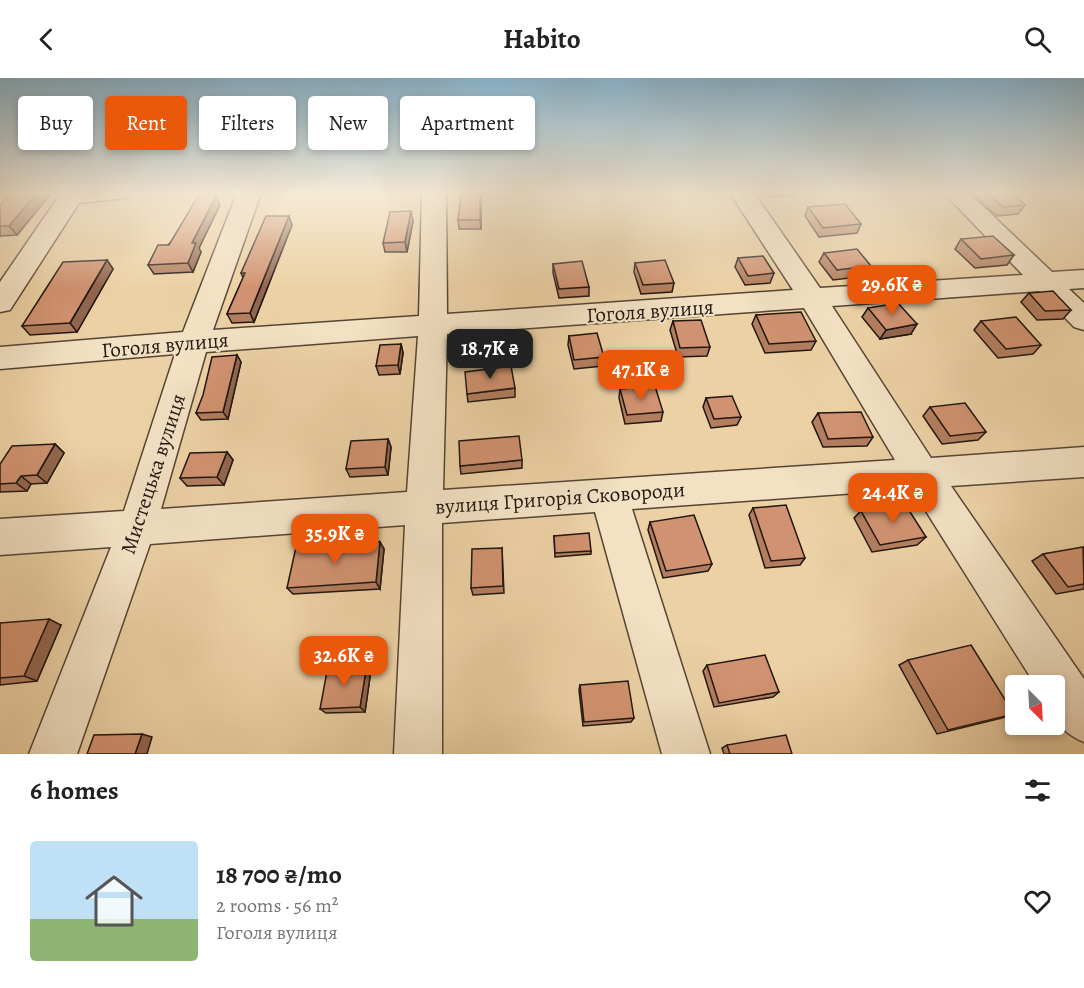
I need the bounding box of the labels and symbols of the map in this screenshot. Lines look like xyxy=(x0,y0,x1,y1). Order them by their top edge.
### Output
pin: 29.6K ₴ xyxy=(837,265,947,316)
street label: Гоголя вулиця xyxy=(585,293,715,329)
street label: Гоголя вулиця xyxy=(100,325,230,365)
pin: 18.7K ₴ xyxy=(435,329,545,380)
pin: 47.1K ₴ xyxy=(586,350,696,401)
street label: Мистецька вулиця xyxy=(114,390,192,558)
pin: 24.4K ₴ xyxy=(838,473,948,524)
street label: вулиця Григорія Сковороди xyxy=(434,475,686,521)
pin: 35.9K ₴ xyxy=(280,514,390,565)
pin: 32.6K ₴ xyxy=(289,636,399,687)
north arrow xyxy=(1005,675,1065,735)

